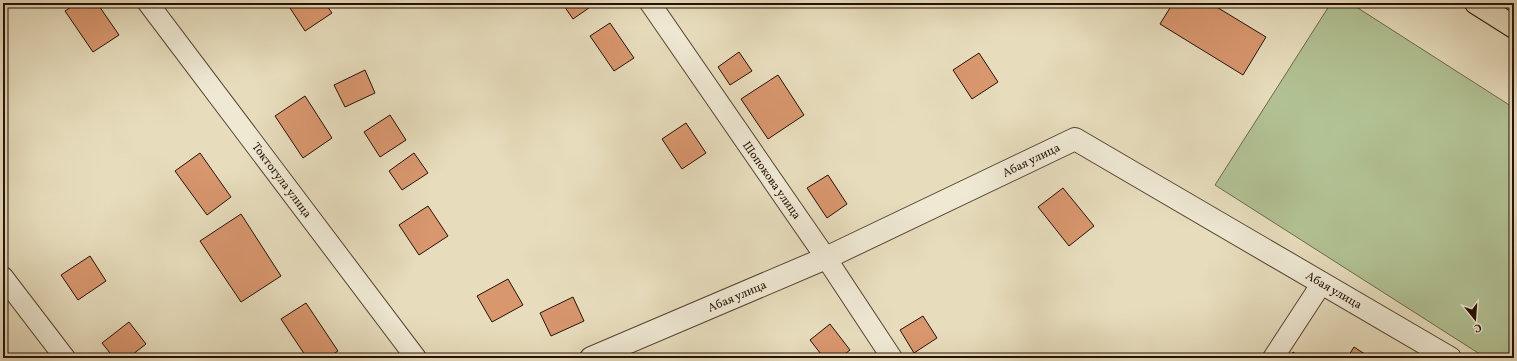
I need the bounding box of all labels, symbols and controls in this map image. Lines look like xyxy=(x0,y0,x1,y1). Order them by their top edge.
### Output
street label: Шопокова улица xyxy=(738,138,804,223)
street label: Токтогула улица xyxy=(248,140,315,222)
street label: Абая улица xyxy=(1000,140,1063,182)
street label: Абая улица xyxy=(1302,268,1365,313)
street label: Абая улица xyxy=(706,277,769,316)
north arrow xyxy=(1455,299,1495,339)
text: С xyxy=(1472,319,1483,335)

